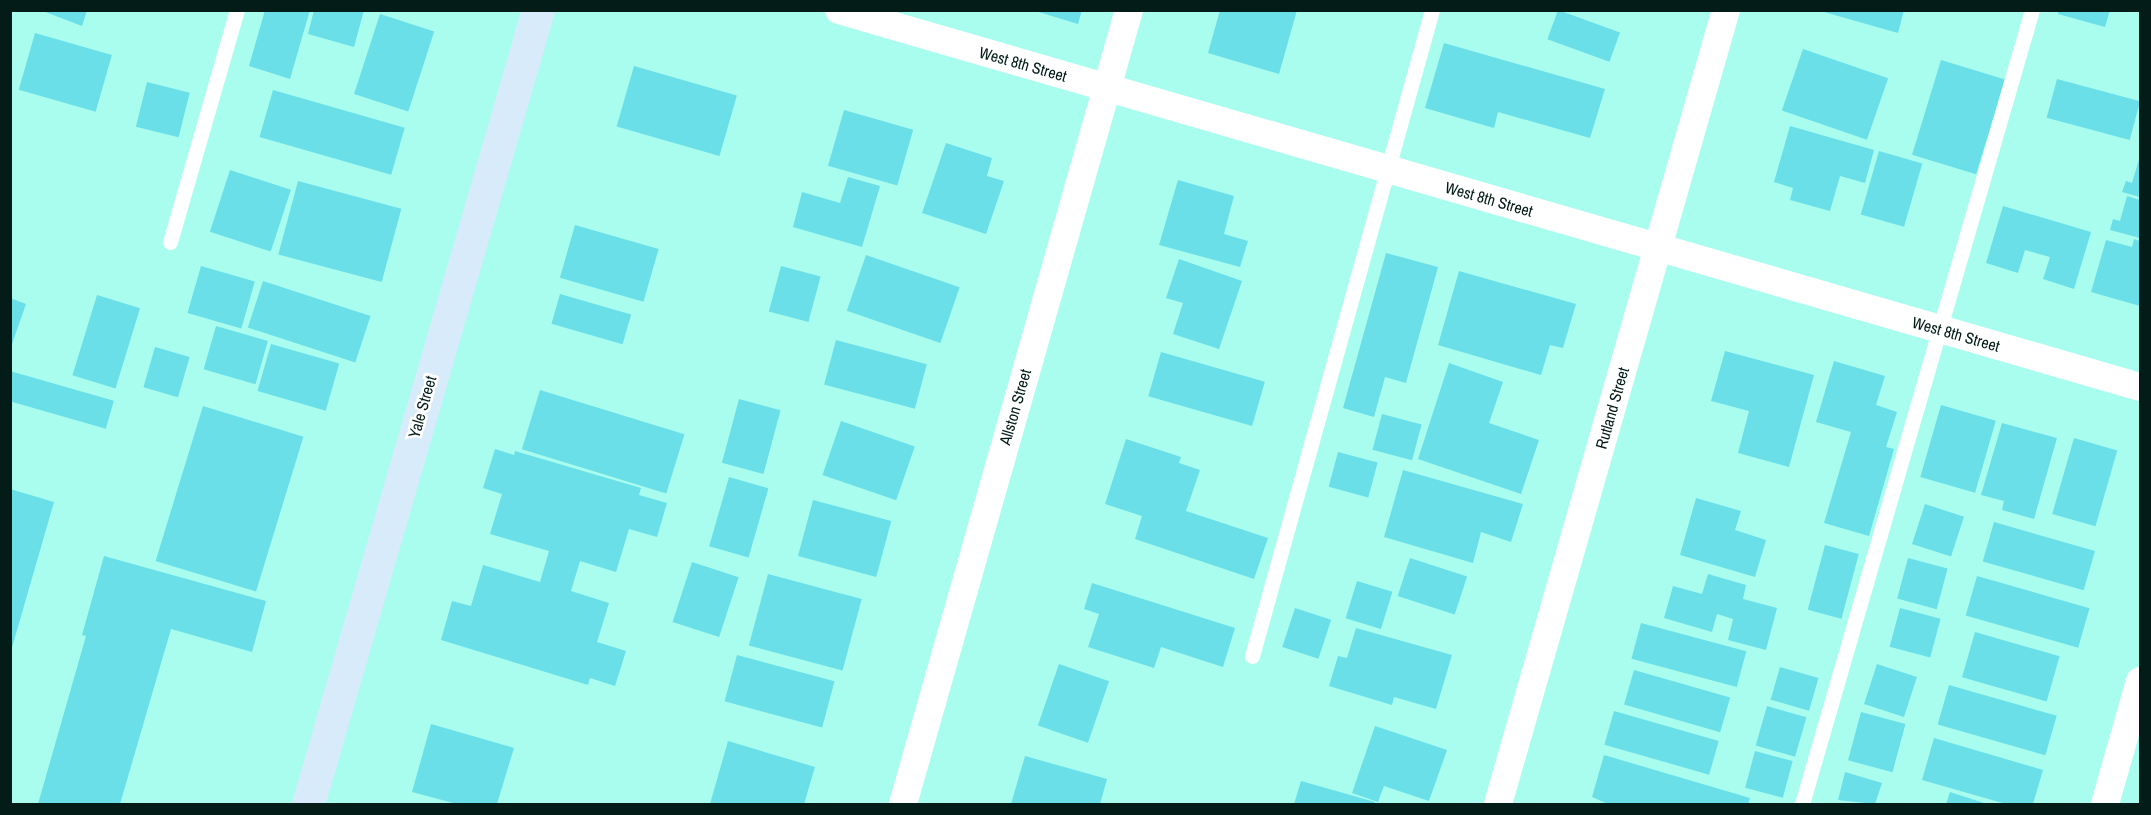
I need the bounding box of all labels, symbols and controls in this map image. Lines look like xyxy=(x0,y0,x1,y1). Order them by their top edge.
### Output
street label: West 8th Street xyxy=(977,42,1069,86)
street label: West 8th Street xyxy=(1443,177,1535,221)
street label: West 8th Street xyxy=(1910,312,2002,356)
street label: Rutland Street xyxy=(1591,365,1633,451)
street label: Allston Street xyxy=(995,367,1035,447)
street label: Yale Street xyxy=(404,374,440,440)

